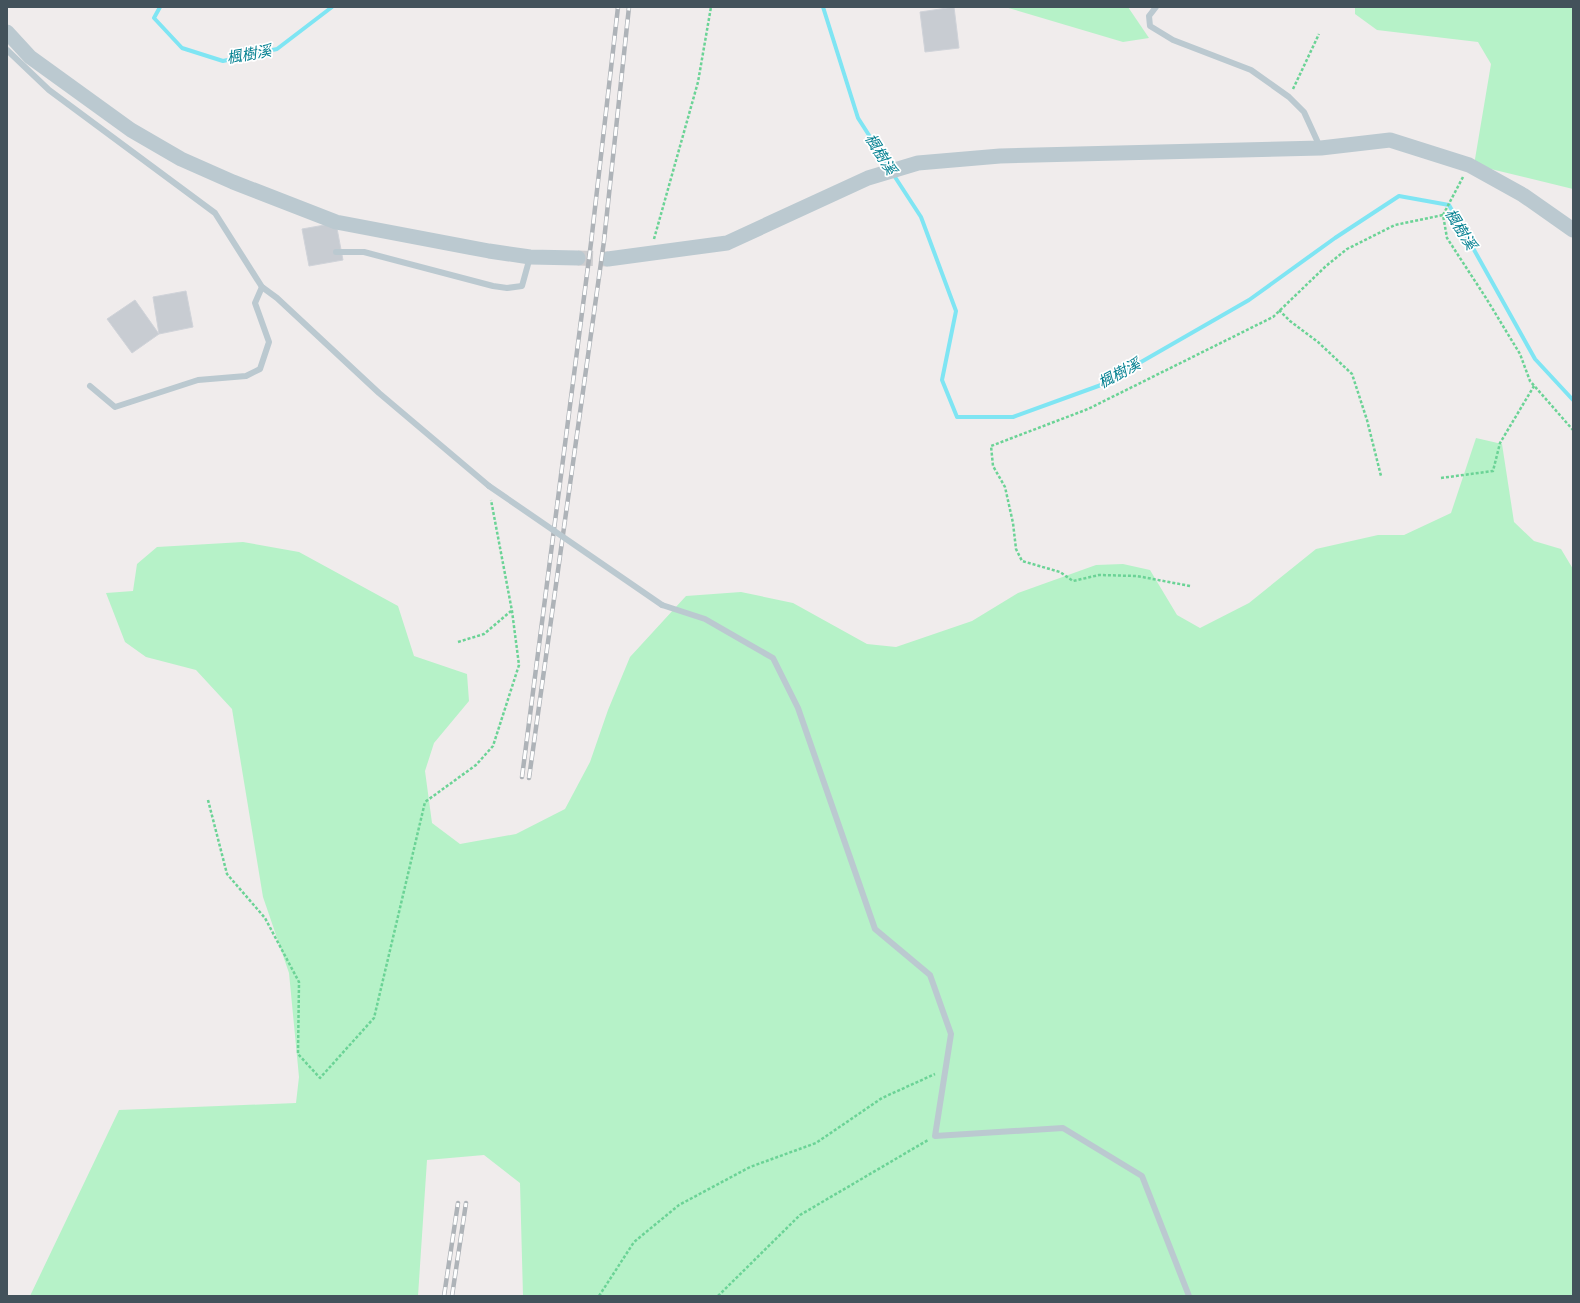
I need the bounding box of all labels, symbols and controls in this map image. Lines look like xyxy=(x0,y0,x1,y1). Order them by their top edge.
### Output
water label: 楓樹溪 xyxy=(225,40,275,67)
water label: 楓樹溪 xyxy=(861,130,902,180)
water label: 楓樹溪 xyxy=(1441,205,1482,255)
water label: 楓樹溪 xyxy=(1095,353,1145,392)

